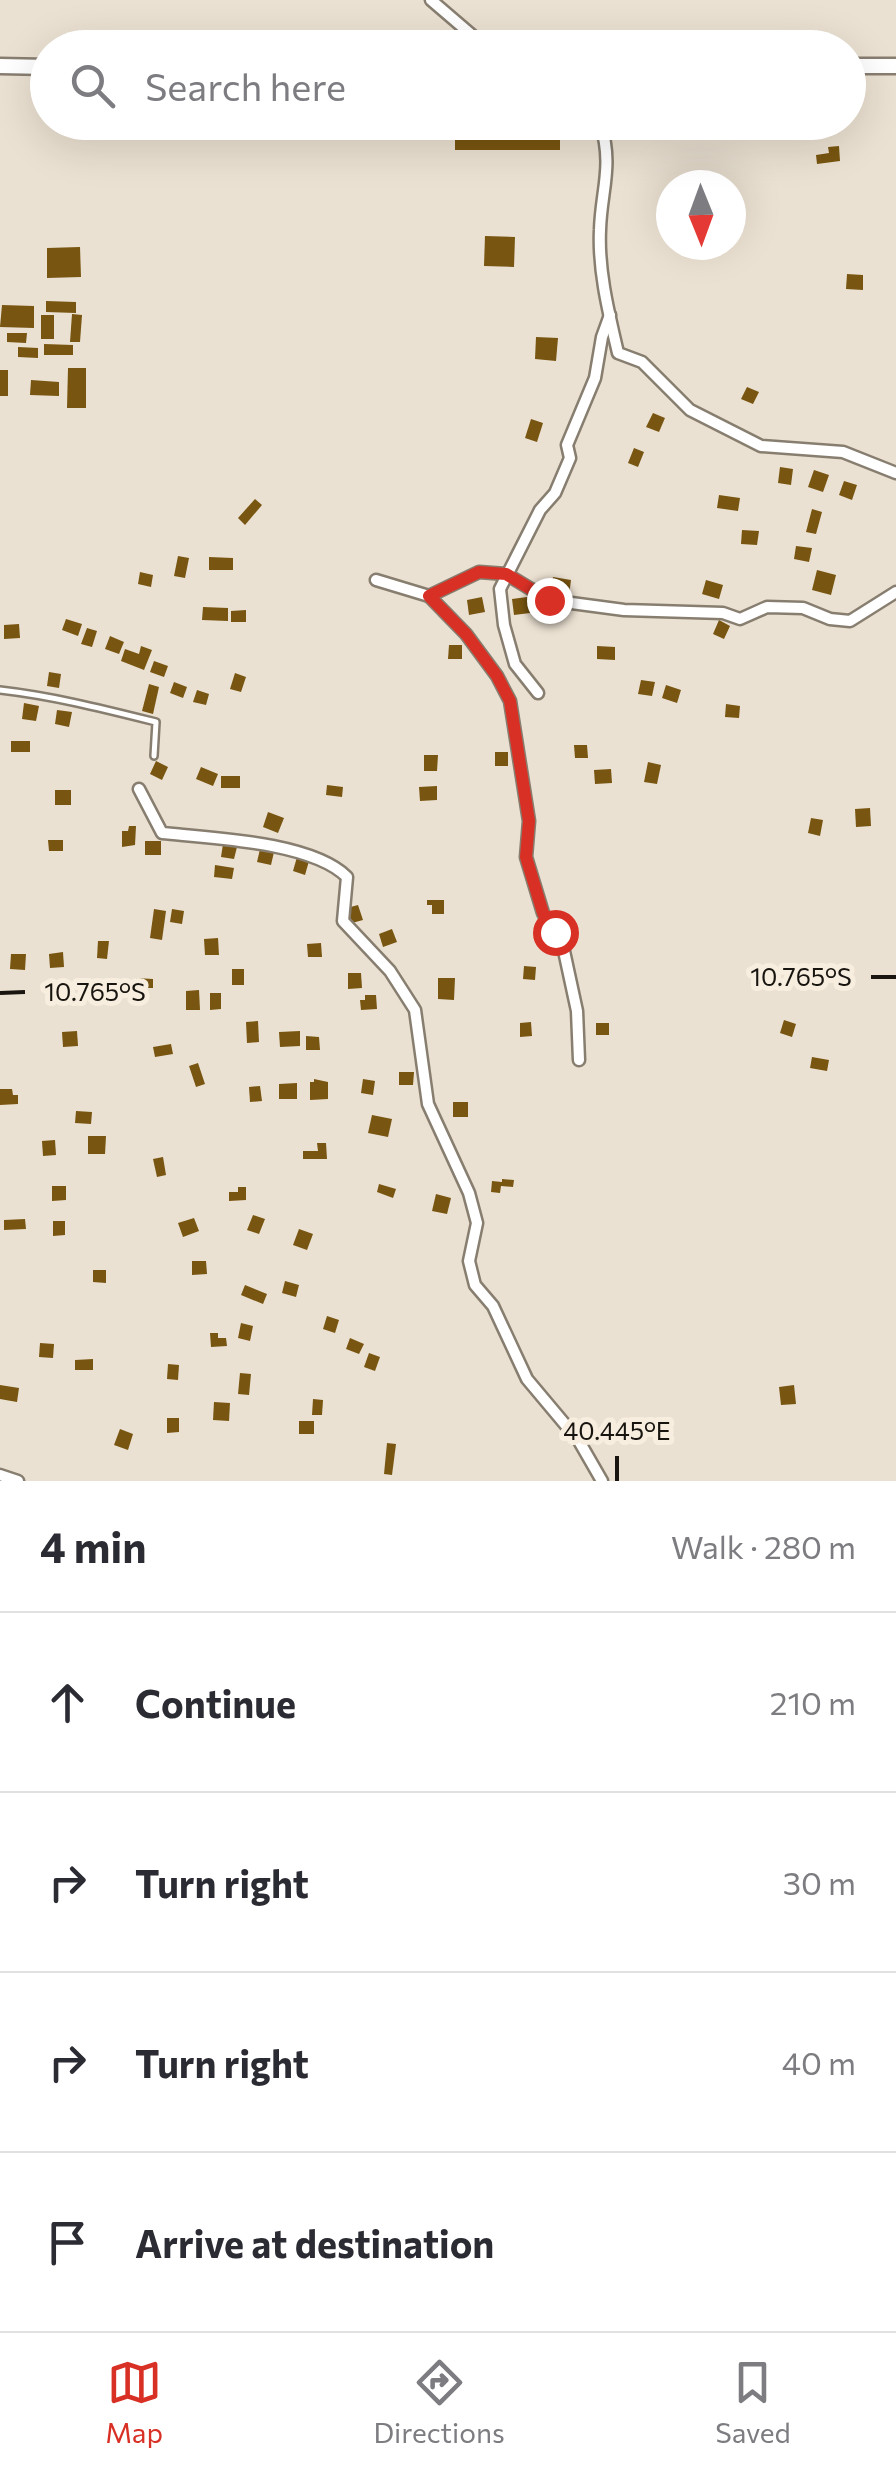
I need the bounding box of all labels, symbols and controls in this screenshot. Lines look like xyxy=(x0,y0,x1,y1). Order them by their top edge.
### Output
search box xyxy=(30,30,866,140)
icon: search xyxy=(65,58,120,113)
text: Search here xyxy=(145,62,346,109)
north arrow xyxy=(656,170,746,260)
route end xyxy=(527,578,573,624)
route start xyxy=(533,910,579,956)
text: 10.765°S xyxy=(750,961,852,991)
text: 10.765°S xyxy=(44,976,146,1006)
text: 40.445°E xyxy=(563,1415,671,1445)
text: 4 min xyxy=(40,1520,146,1572)
text: Walk · 280 m xyxy=(671,1526,856,1566)
icon: ahead xyxy=(40,1675,95,1730)
text: Continue xyxy=(135,1679,296,1726)
text: 210 m xyxy=(770,1682,856,1722)
icon: right xyxy=(40,1855,95,1910)
text: Turn right xyxy=(135,1859,309,1906)
text: 30 m xyxy=(783,1862,856,1902)
icon: right xyxy=(40,2035,95,2090)
text: Turn right xyxy=(135,2039,309,2086)
text: 40 m xyxy=(782,2042,856,2082)
icon: arrive xyxy=(40,2215,95,2270)
text: Arrive at destination xyxy=(135,2219,494,2266)
tab: Map xyxy=(105,2355,163,2449)
tab: Directions xyxy=(373,2355,505,2449)
tab: Saved xyxy=(715,2355,791,2449)

